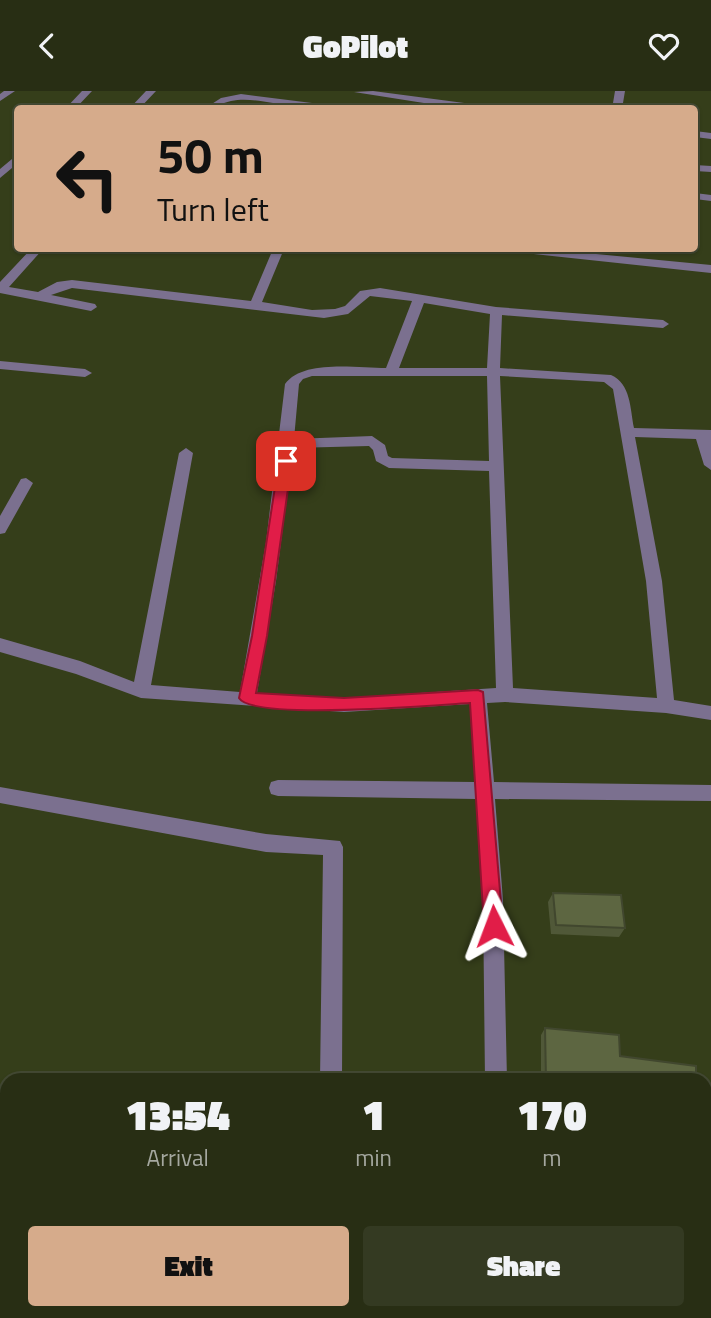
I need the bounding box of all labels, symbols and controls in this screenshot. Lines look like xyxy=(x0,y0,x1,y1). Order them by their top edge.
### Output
text: GoPilot xyxy=(303,22,408,70)
icon: back xyxy=(28,27,66,65)
icon: heart xyxy=(645,27,683,65)
text: 50 m xyxy=(157,117,264,192)
icon: left xyxy=(42,133,133,224)
text: Turn left xyxy=(157,185,269,233)
pin xyxy=(256,431,316,491)
icon: arrive xyxy=(267,442,305,480)
position arrow xyxy=(457,889,531,963)
text: 13:54 xyxy=(125,1082,230,1146)
text: 1 xyxy=(362,1082,385,1146)
text: 170 xyxy=(517,1082,587,1146)
text: Arrival xyxy=(146,1140,209,1175)
text: min xyxy=(355,1140,392,1175)
text: m xyxy=(542,1140,562,1175)
button: Exit xyxy=(28,1226,349,1306)
button: Share xyxy=(363,1226,684,1306)

